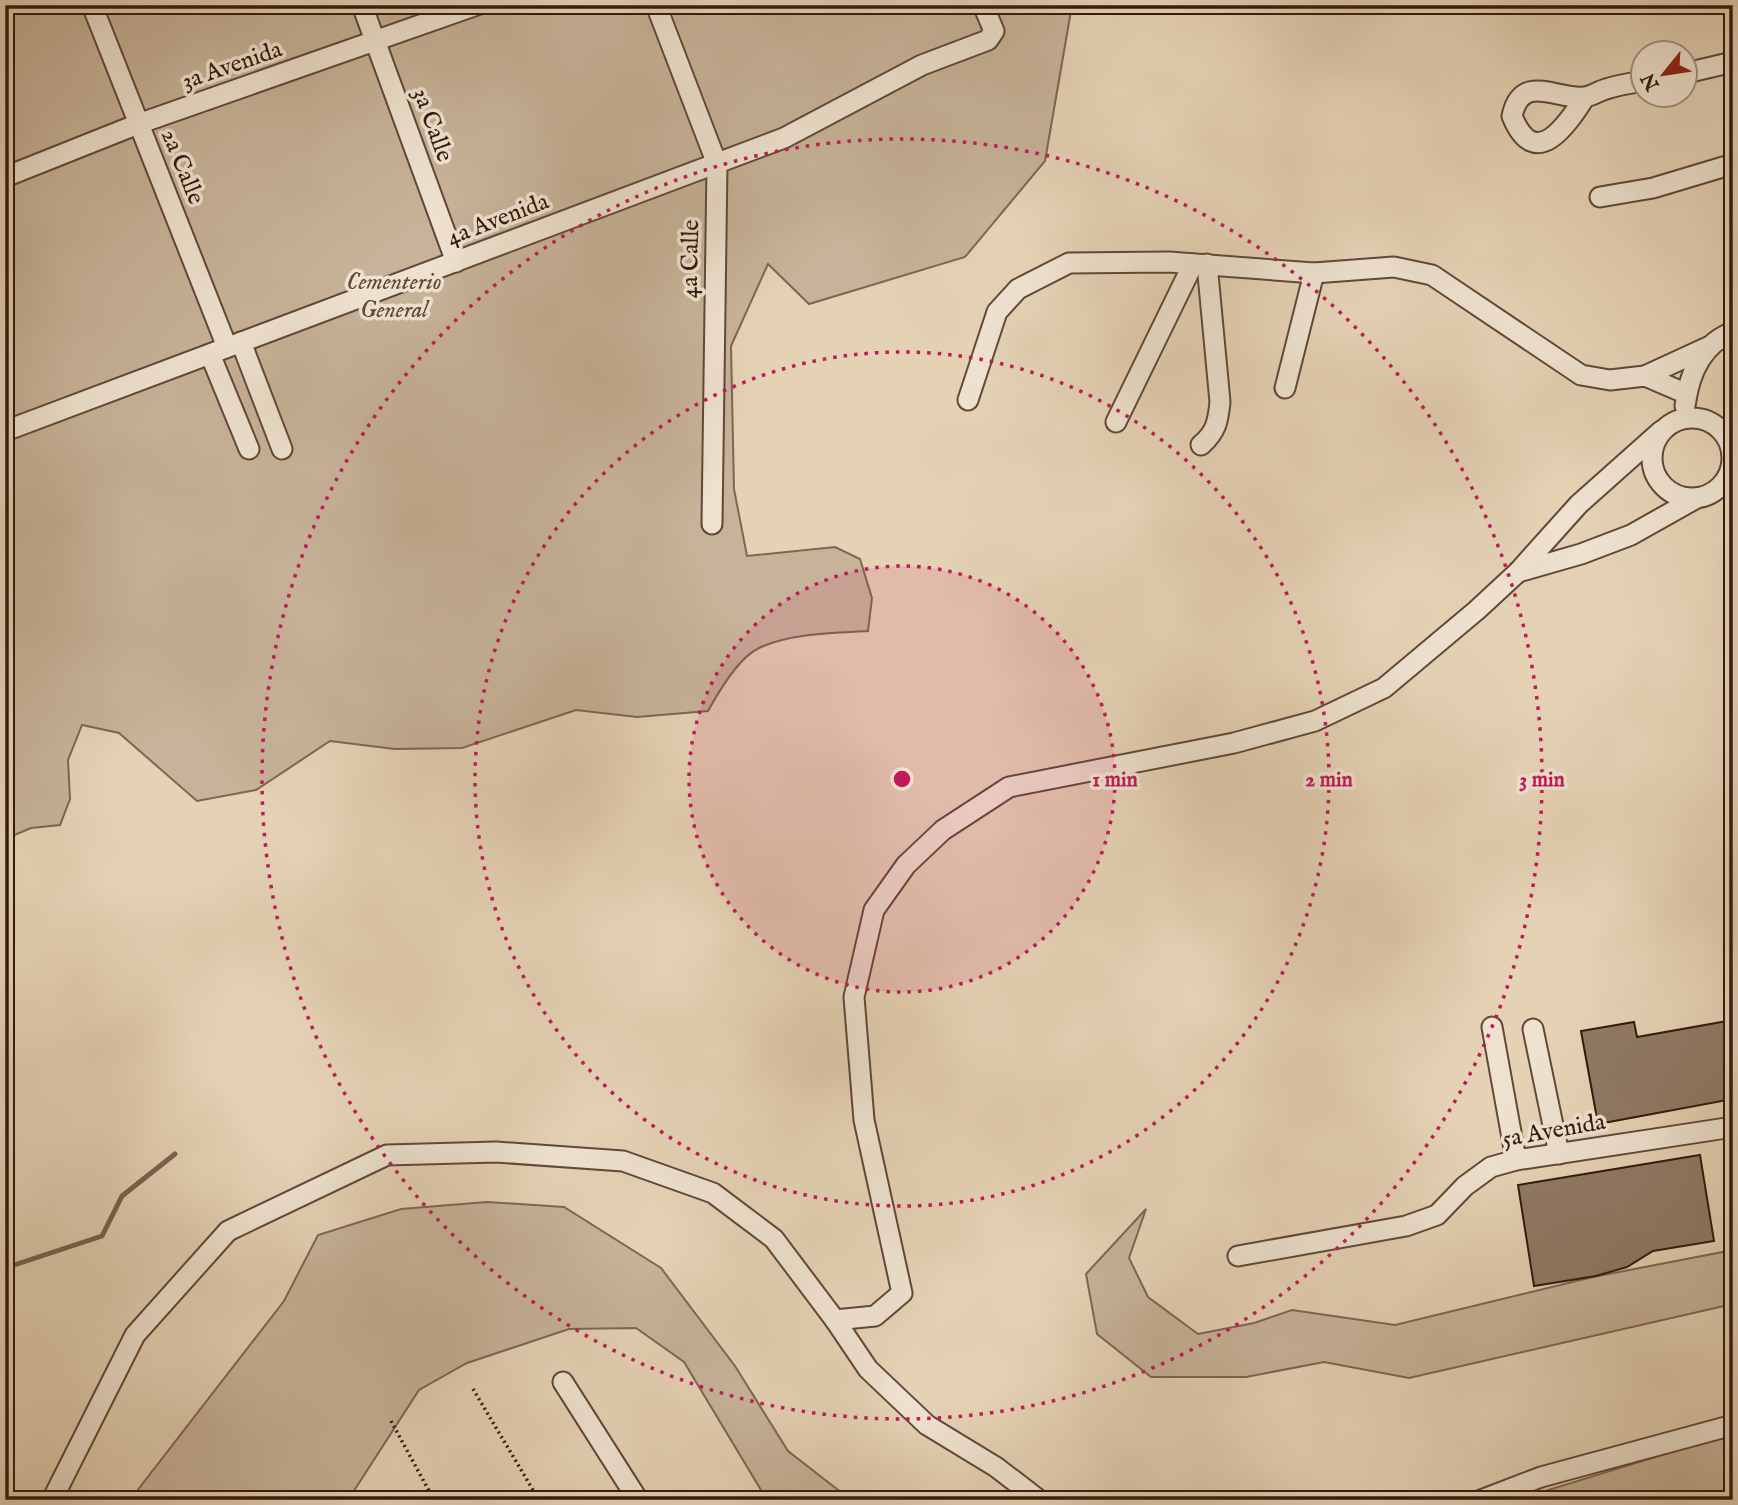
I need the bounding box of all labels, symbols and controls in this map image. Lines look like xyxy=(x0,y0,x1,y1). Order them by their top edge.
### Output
street label: 3a Avenida xyxy=(178,34,287,98)
north arrow xyxy=(1630,38,1700,108)
text: N xyxy=(1636,68,1666,95)
street label: 3a Calle xyxy=(404,84,460,166)
street label: 2a Calle xyxy=(153,125,211,209)
street label: 4a Avenida xyxy=(443,186,554,254)
street label: 4a Calle xyxy=(675,219,707,299)
park label: Cementerio General xyxy=(346,267,442,326)
centre of rings xyxy=(890,767,914,791)
text: 1 min xyxy=(1092,767,1138,794)
text: 2 min xyxy=(1305,767,1353,794)
text: 3 min xyxy=(1519,767,1565,794)
street label: 5a Avenida xyxy=(1500,1107,1608,1155)

